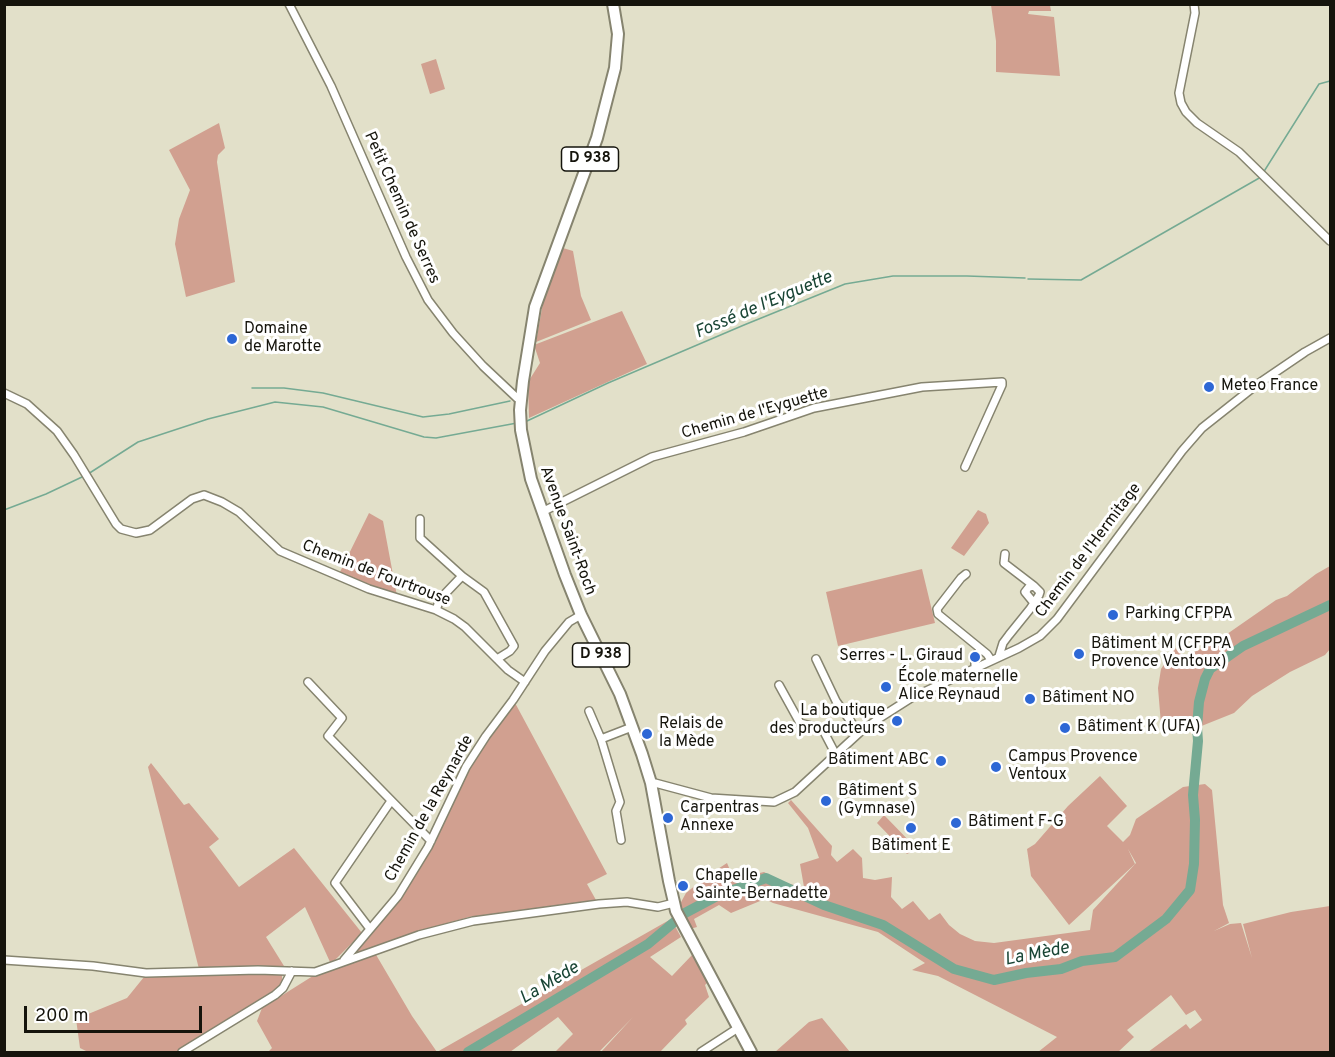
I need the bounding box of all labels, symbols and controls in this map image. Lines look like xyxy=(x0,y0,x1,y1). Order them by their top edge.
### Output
street label: Petit Chemin de Serres xyxy=(359,129,443,287)
road number: D 938 xyxy=(562,147,618,171)
water label: Fossé de l'Eyguette xyxy=(692,267,836,345)
place label: Domaine de Marotte xyxy=(244,320,321,358)
marker: Domaine de Marotte xyxy=(225,332,239,346)
place label: Meteo France xyxy=(1221,377,1318,397)
marker: Meteo France xyxy=(1202,380,1216,394)
street label: Chemin de l'Eyguette xyxy=(680,384,830,444)
street label: Avenue Saint-Roch xyxy=(535,464,599,598)
street label: Chemin de l'Hermitage xyxy=(1032,480,1146,622)
street label: Chemin de Fourtrouse xyxy=(299,537,453,611)
place label: Parking CFPPA xyxy=(1125,605,1233,625)
marker: Parking CFPPA xyxy=(1106,608,1120,622)
place label: Bâtiment M (CFPPA Provence Ventoux) xyxy=(1091,635,1232,673)
road number: D 938 xyxy=(572,643,630,667)
place label: Serres - L. Giraud xyxy=(839,647,963,667)
marker: Bâtiment M (CFPPA Provence Ventoux) xyxy=(1072,647,1086,661)
marker: Serres - L. Giraud xyxy=(968,650,982,664)
place label: École maternelle Alice Reynaud xyxy=(898,668,1018,706)
marker: École maternelle Alice Reynaud xyxy=(879,680,893,694)
place label: Bâtiment NO xyxy=(1042,689,1135,709)
marker: Bâtiment NO xyxy=(1023,692,1037,706)
place label: La boutique des producteurs xyxy=(769,702,885,740)
marker: La boutique des producteurs xyxy=(890,714,904,728)
place label: Relais de la Mède xyxy=(659,715,723,753)
place label: Bâtiment K (UFA) xyxy=(1077,718,1201,738)
marker: Bâtiment K (UFA) xyxy=(1058,721,1072,735)
marker: Relais de la Mède xyxy=(640,727,654,741)
street label: Chemin de la Reynarde xyxy=(382,732,478,886)
place label: Campus Provence Ventoux xyxy=(1008,748,1138,786)
place label: Bâtiment ABC xyxy=(828,751,929,771)
marker: Bâtiment ABC xyxy=(934,754,948,768)
marker: Campus Provence Ventoux xyxy=(989,760,1003,774)
place label: Bâtiment S (Gymnase) xyxy=(838,782,917,820)
marker: Bâtiment S (Gymnase) xyxy=(819,794,833,808)
place label: Carpentras Annexe xyxy=(680,799,759,837)
marker: Carpentras Annexe xyxy=(661,811,675,825)
place label: Bâtiment F-G xyxy=(968,813,1064,833)
marker: Bâtiment F-G xyxy=(949,816,963,830)
marker: Bâtiment E xyxy=(904,821,918,835)
place label: Bâtiment E xyxy=(871,837,951,857)
place label: Chapelle Sainte-Bernadette xyxy=(695,867,828,905)
marker: Chapelle Sainte-Bernadette xyxy=(676,879,690,893)
water label: La Mède xyxy=(1003,938,1071,972)
water label: La Mède xyxy=(516,958,584,1010)
scale bar xyxy=(27,994,206,1032)
text: 200 m xyxy=(35,1005,88,1028)

